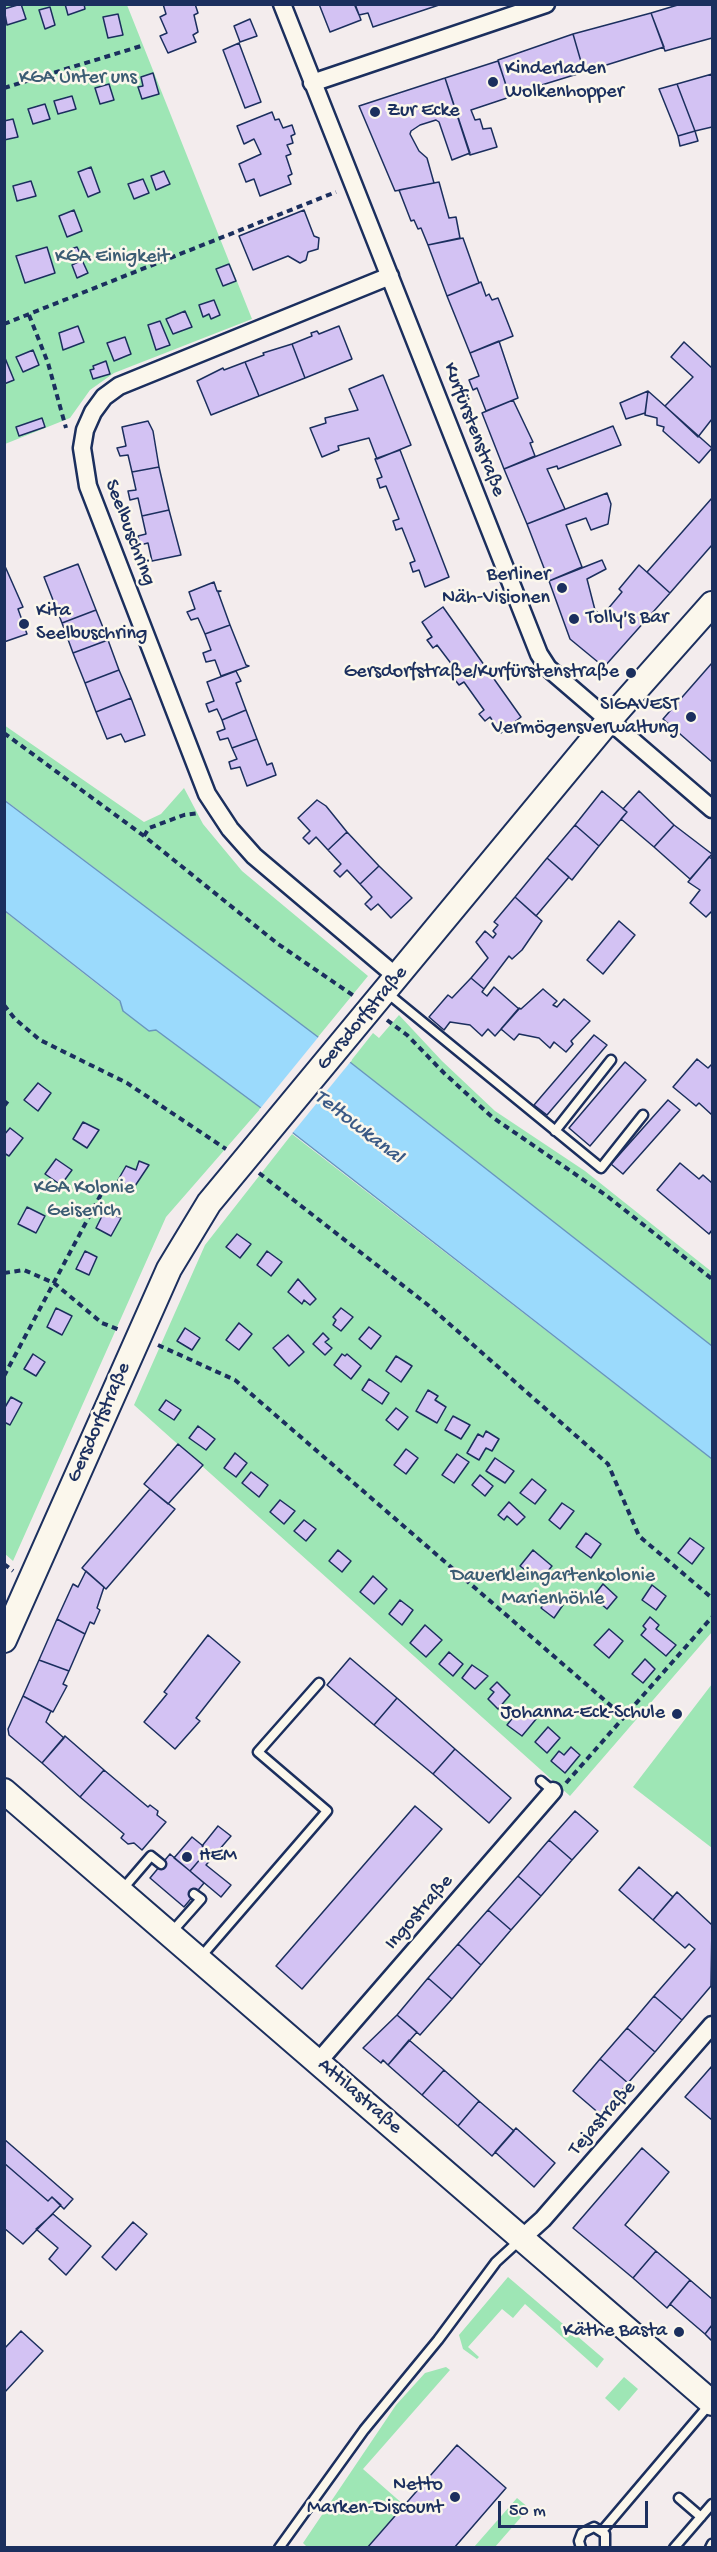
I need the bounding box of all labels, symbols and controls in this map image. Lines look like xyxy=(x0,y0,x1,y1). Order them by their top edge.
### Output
place label: Kinderladen Wolkenhopper xyxy=(505,58,624,105)
park label: KGA Unter uns xyxy=(19,67,137,91)
marker: Kinderladen Wolkenhopper xyxy=(486,75,500,89)
place label: Zur Ecke xyxy=(387,100,460,124)
marker: Zur Ecke xyxy=(368,105,382,119)
park label: KGA Einigkeit xyxy=(55,246,169,270)
street label: Kurfürstenstraße xyxy=(436,360,510,500)
street label: Seelbuschring xyxy=(98,477,160,589)
place label: Berliner Näh-Visionen xyxy=(442,564,550,611)
marker: Berliner Näh-Visionen xyxy=(555,581,569,595)
place label: Kita Seelbuschring xyxy=(36,600,147,647)
place label: Tolly's Bar xyxy=(586,607,668,631)
marker: Tolly's Bar xyxy=(567,612,581,626)
marker: Kita Seelbuschring xyxy=(17,617,31,631)
place label: Gersdorfstraße/Kurfürstenstraße xyxy=(344,661,619,685)
marker: Gersdorfstraße/Kurfürstenstraße xyxy=(624,666,638,680)
place label: SIGAVEST Vermögensverwaltung xyxy=(492,694,679,741)
marker: SIGAVEST Vermögensverwaltung xyxy=(684,710,698,724)
street label: Gersdorfstraße xyxy=(312,962,414,1076)
water label: Teltowkanal xyxy=(308,1085,408,1171)
park label: KGA Kolonie Geiserich xyxy=(34,1177,134,1224)
street label: Gersdorfstraße xyxy=(63,1359,137,1487)
park label: Dauerkleingartenkolonie Marienhöhle xyxy=(451,1565,655,1612)
place label: Johanna-Eck-Schule xyxy=(500,1702,665,1726)
marker: Johanna-Eck-Schule xyxy=(670,1707,684,1721)
place label: HEM xyxy=(199,1845,237,1869)
marker: HEM xyxy=(180,1850,194,1864)
street label: Ingostraße xyxy=(381,1870,459,1956)
street label: Attilastraße xyxy=(312,2054,406,2140)
street label: Tejastraße xyxy=(564,2077,642,2161)
place label: Käthe Basta xyxy=(563,2320,667,2344)
marker: Käthe Basta xyxy=(672,2325,686,2339)
place label: Netto Marken-Discount xyxy=(307,2474,443,2521)
scale bar xyxy=(501,2489,651,2527)
marker: Netto Marken-Discount xyxy=(448,2490,462,2504)
text: 50 m xyxy=(509,2501,546,2522)

